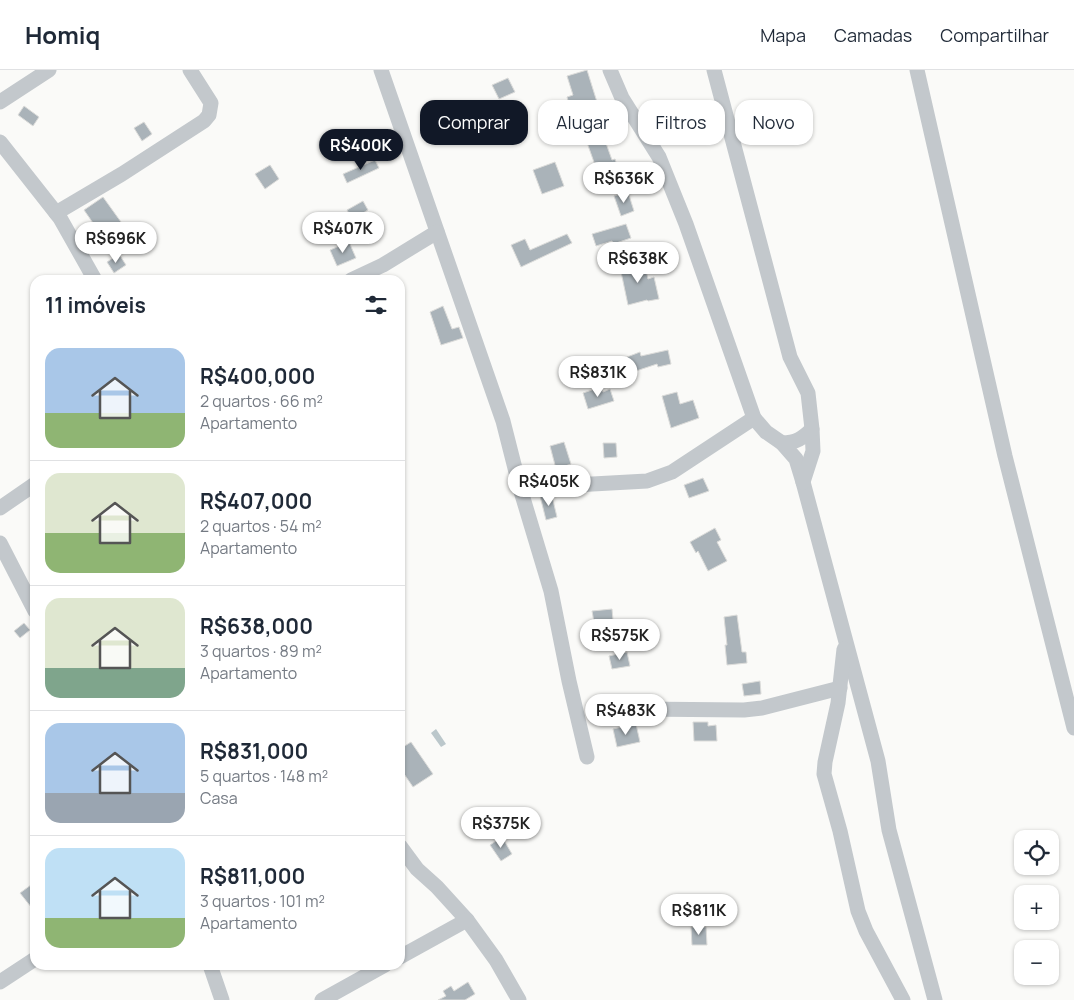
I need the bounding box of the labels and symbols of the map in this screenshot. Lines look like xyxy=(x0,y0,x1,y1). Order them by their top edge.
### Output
pin: R$400K xyxy=(320,128,402,171)
pin: R$636K xyxy=(583,162,665,204)
pin: R$407K xyxy=(302,212,384,254)
pin: R$696K xyxy=(75,222,157,264)
pin: R$638K xyxy=(597,242,679,284)
pin: R$831K xyxy=(557,356,639,398)
pin: R$405K xyxy=(508,464,590,507)
pin: R$575K xyxy=(579,618,661,661)
pin: R$483K xyxy=(585,694,667,736)
pin: R$375K xyxy=(460,806,542,849)
pin: R$811K xyxy=(658,894,740,936)

